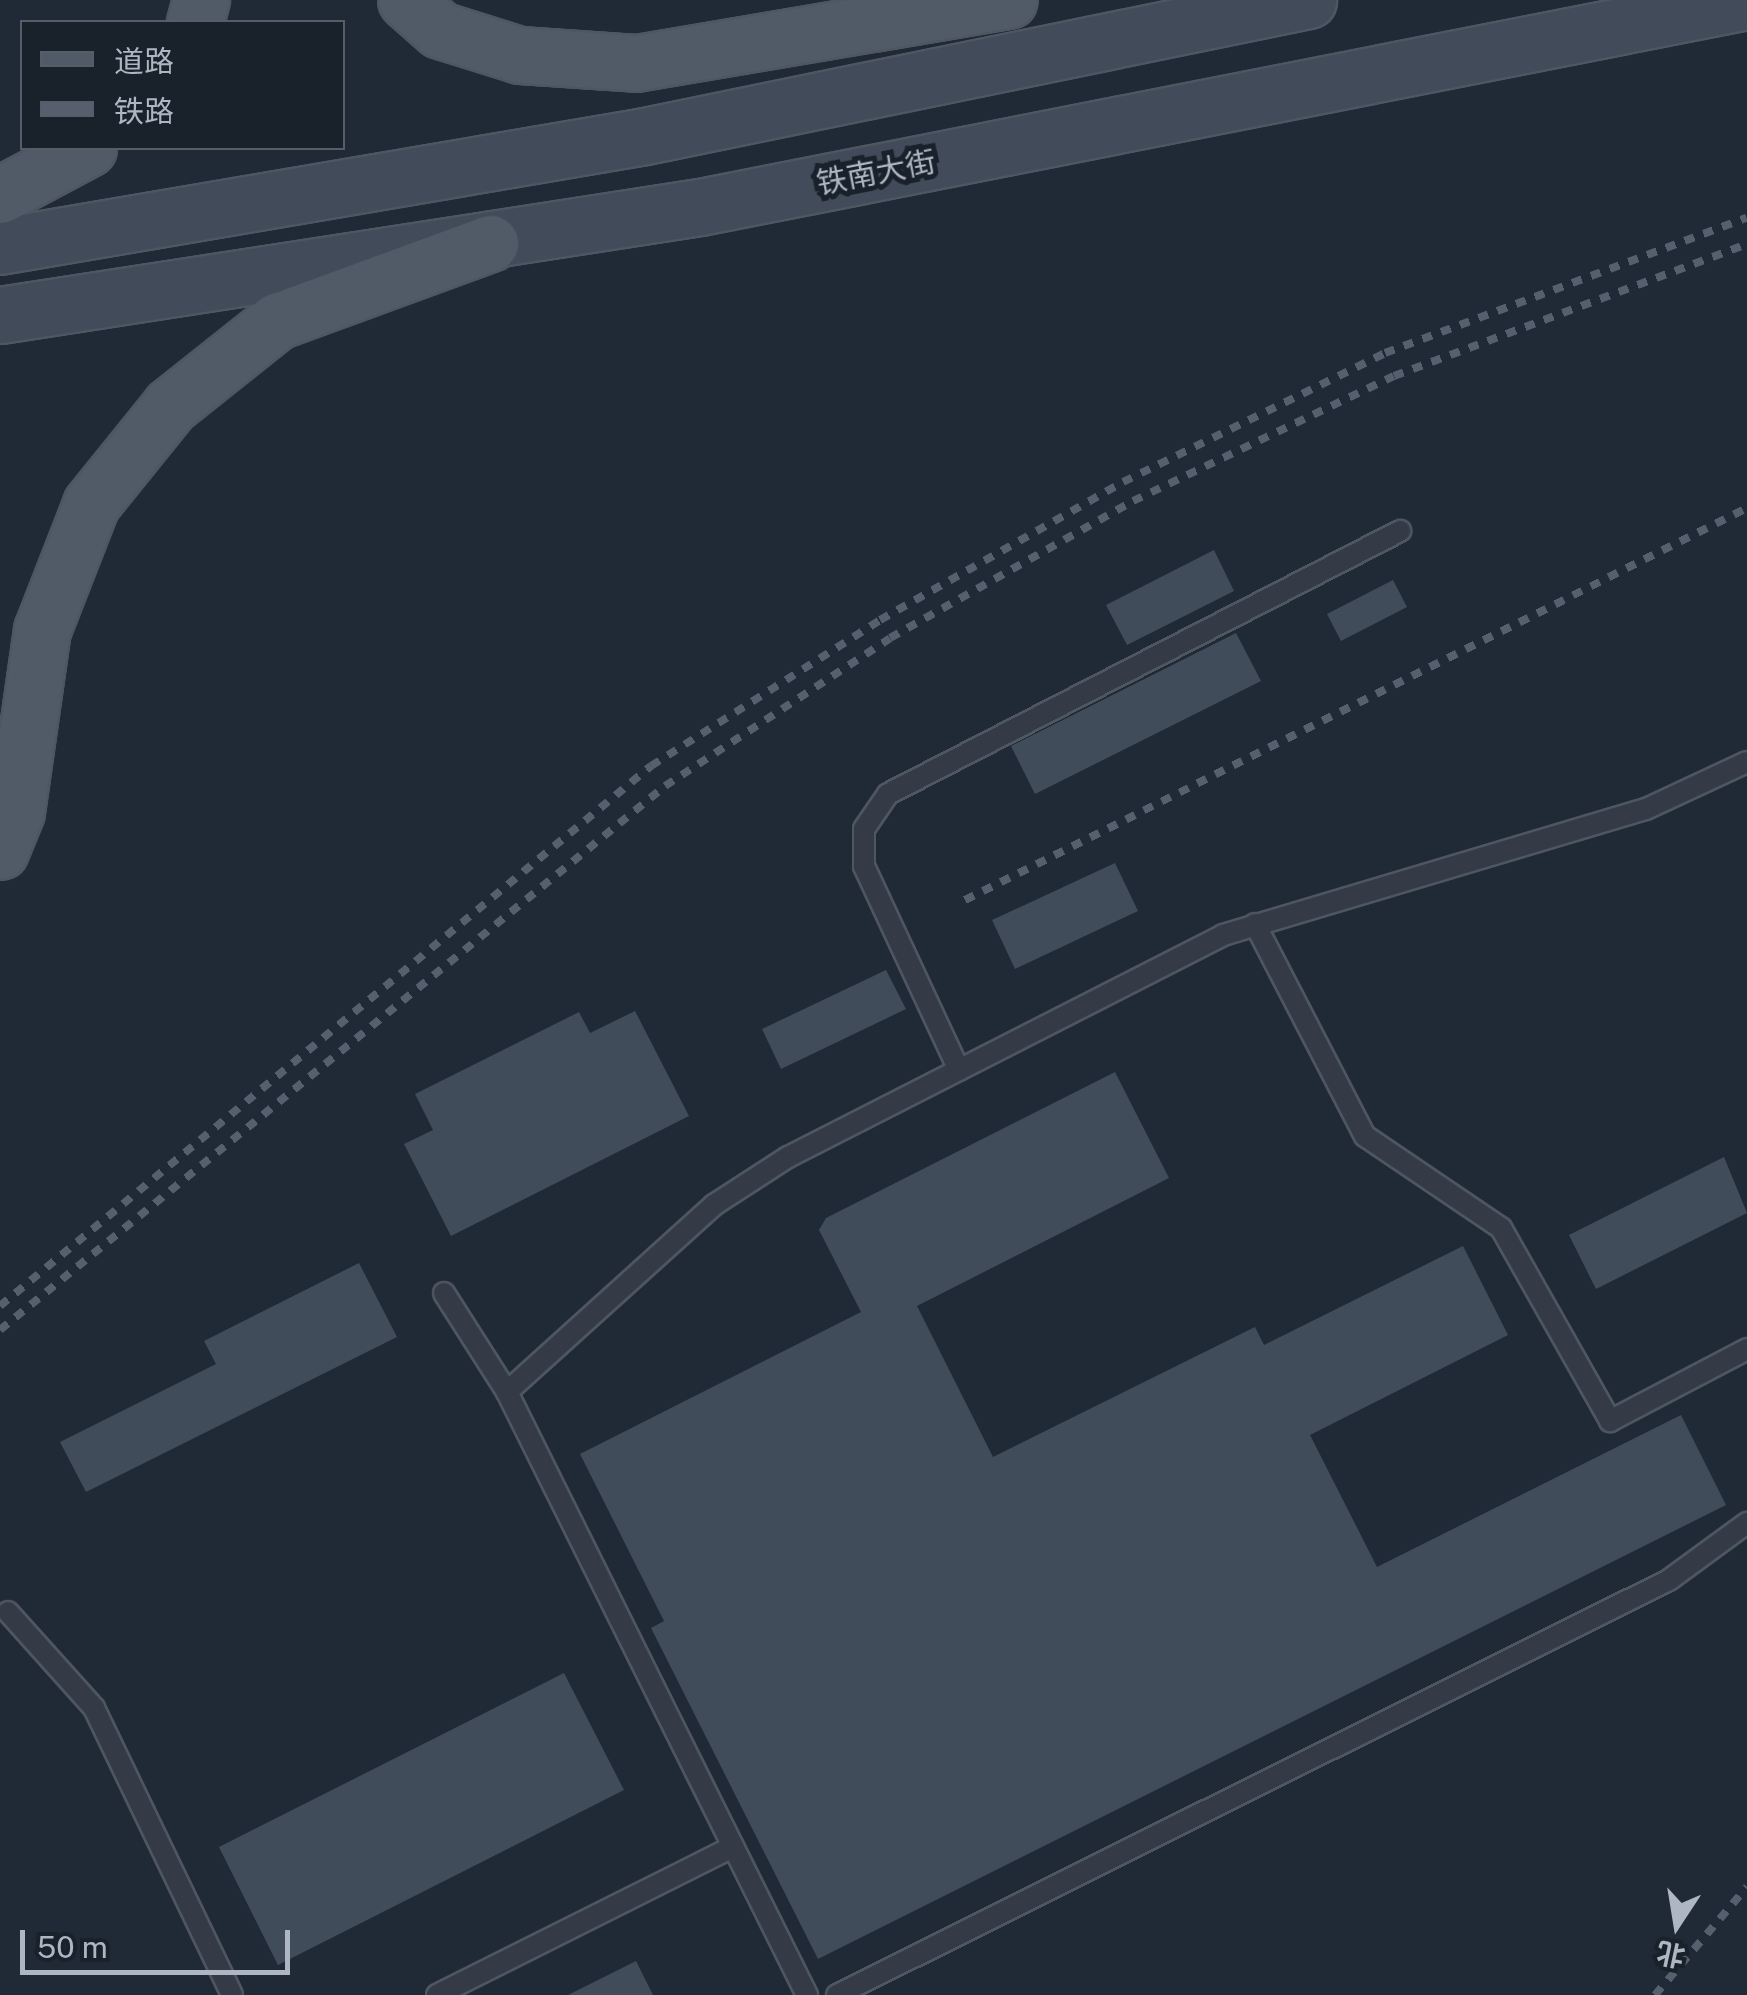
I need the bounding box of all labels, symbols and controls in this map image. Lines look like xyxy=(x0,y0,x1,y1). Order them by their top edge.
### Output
legend xyxy=(20,20,345,150)
text: 道路 xyxy=(114,43,174,79)
text: 铁路 xyxy=(114,93,174,129)
street label: 铁南大街 xyxy=(814,143,938,201)
north arrow xyxy=(1627,1875,1727,1975)
scale bar xyxy=(25,1910,295,1972)
text: 50 m xyxy=(37,1929,108,1965)
text: 北 xyxy=(1654,1936,1688,1974)

